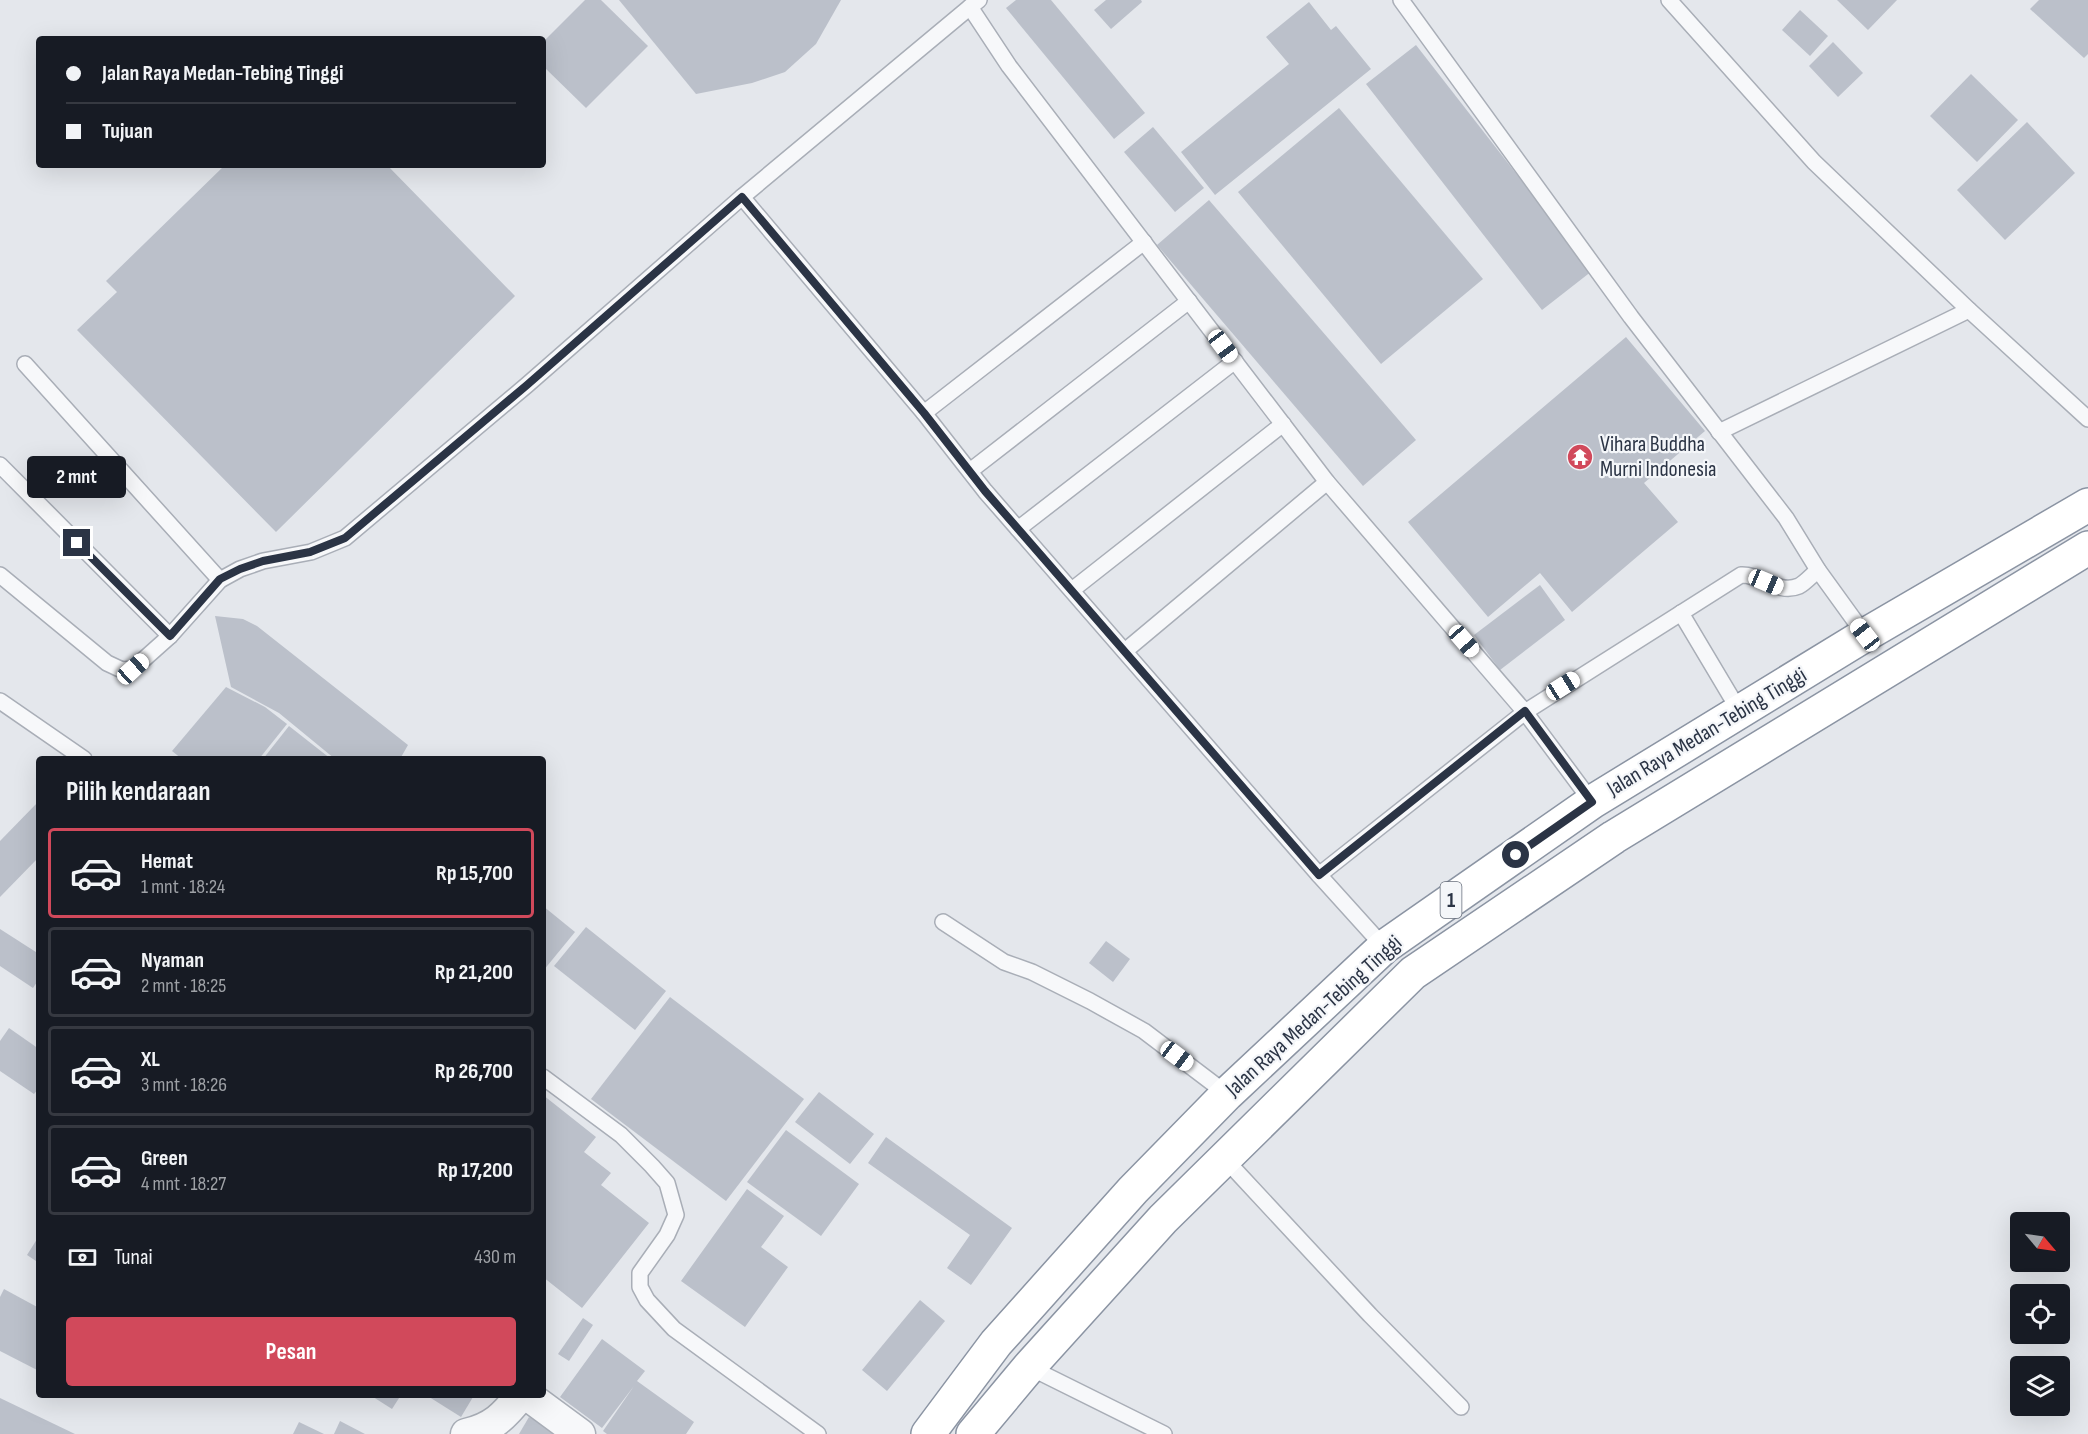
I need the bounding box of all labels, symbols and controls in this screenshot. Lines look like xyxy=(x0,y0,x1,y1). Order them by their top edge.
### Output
text: Jalan Raya Medan-Tebing Tinggi xyxy=(102,60,344,87)
text: Tujuan xyxy=(102,118,153,145)
car xyxy=(1205,326,1241,366)
place label: Vihara Buddha Murni Indonesia xyxy=(1600,431,1716,483)
temple icon: Vihara Buddha Murni Indonesia xyxy=(1565,442,1595,472)
callout: 2 mnt xyxy=(28,456,127,498)
text: 2 mnt xyxy=(56,465,97,489)
route end xyxy=(63,529,90,556)
car xyxy=(1746,567,1786,597)
car xyxy=(1847,615,1883,655)
car xyxy=(1445,622,1483,660)
car xyxy=(114,650,152,688)
street label: Jalan Raya Medan-Tebing Tinggi xyxy=(1601,662,1812,803)
car xyxy=(1543,669,1583,703)
text: Pilih kendaraan xyxy=(66,776,211,808)
route start xyxy=(1502,841,1529,868)
icon: car xyxy=(69,846,123,900)
text: Hemat xyxy=(141,848,193,875)
text: Rp 15,700 xyxy=(436,860,513,887)
text: 1 mnt · 18:24 xyxy=(141,875,225,899)
road number: 1 xyxy=(1440,882,1462,918)
street label: Jalan Raya Medan-Tebing Tinggi xyxy=(1219,930,1408,1103)
icon: car xyxy=(69,945,123,999)
text: Nyaman xyxy=(141,947,204,974)
text: Rp 21,200 xyxy=(435,959,513,986)
text: 2 mnt · 18:25 xyxy=(141,974,226,998)
car xyxy=(1157,1038,1197,1074)
icon: car xyxy=(69,1044,123,1098)
text: XL xyxy=(141,1046,160,1073)
text: Rp 26,700 xyxy=(435,1058,513,1085)
text: 3 mnt · 18:26 xyxy=(141,1073,227,1097)
icon: car xyxy=(69,1143,123,1197)
text: Green xyxy=(141,1145,188,1172)
text: Rp 17,200 xyxy=(438,1157,513,1184)
text: 4 mnt · 18:27 xyxy=(141,1172,226,1196)
north arrow xyxy=(2010,1212,2070,1272)
map controls xyxy=(2010,1212,2070,1416)
icon: cash xyxy=(66,1241,99,1274)
text: Tunai xyxy=(114,1244,153,1271)
text: 430 m xyxy=(474,1245,516,1269)
button: locate xyxy=(2010,1284,2070,1344)
button: Pesan xyxy=(66,1317,516,1386)
button: layers xyxy=(2010,1356,2070,1416)

